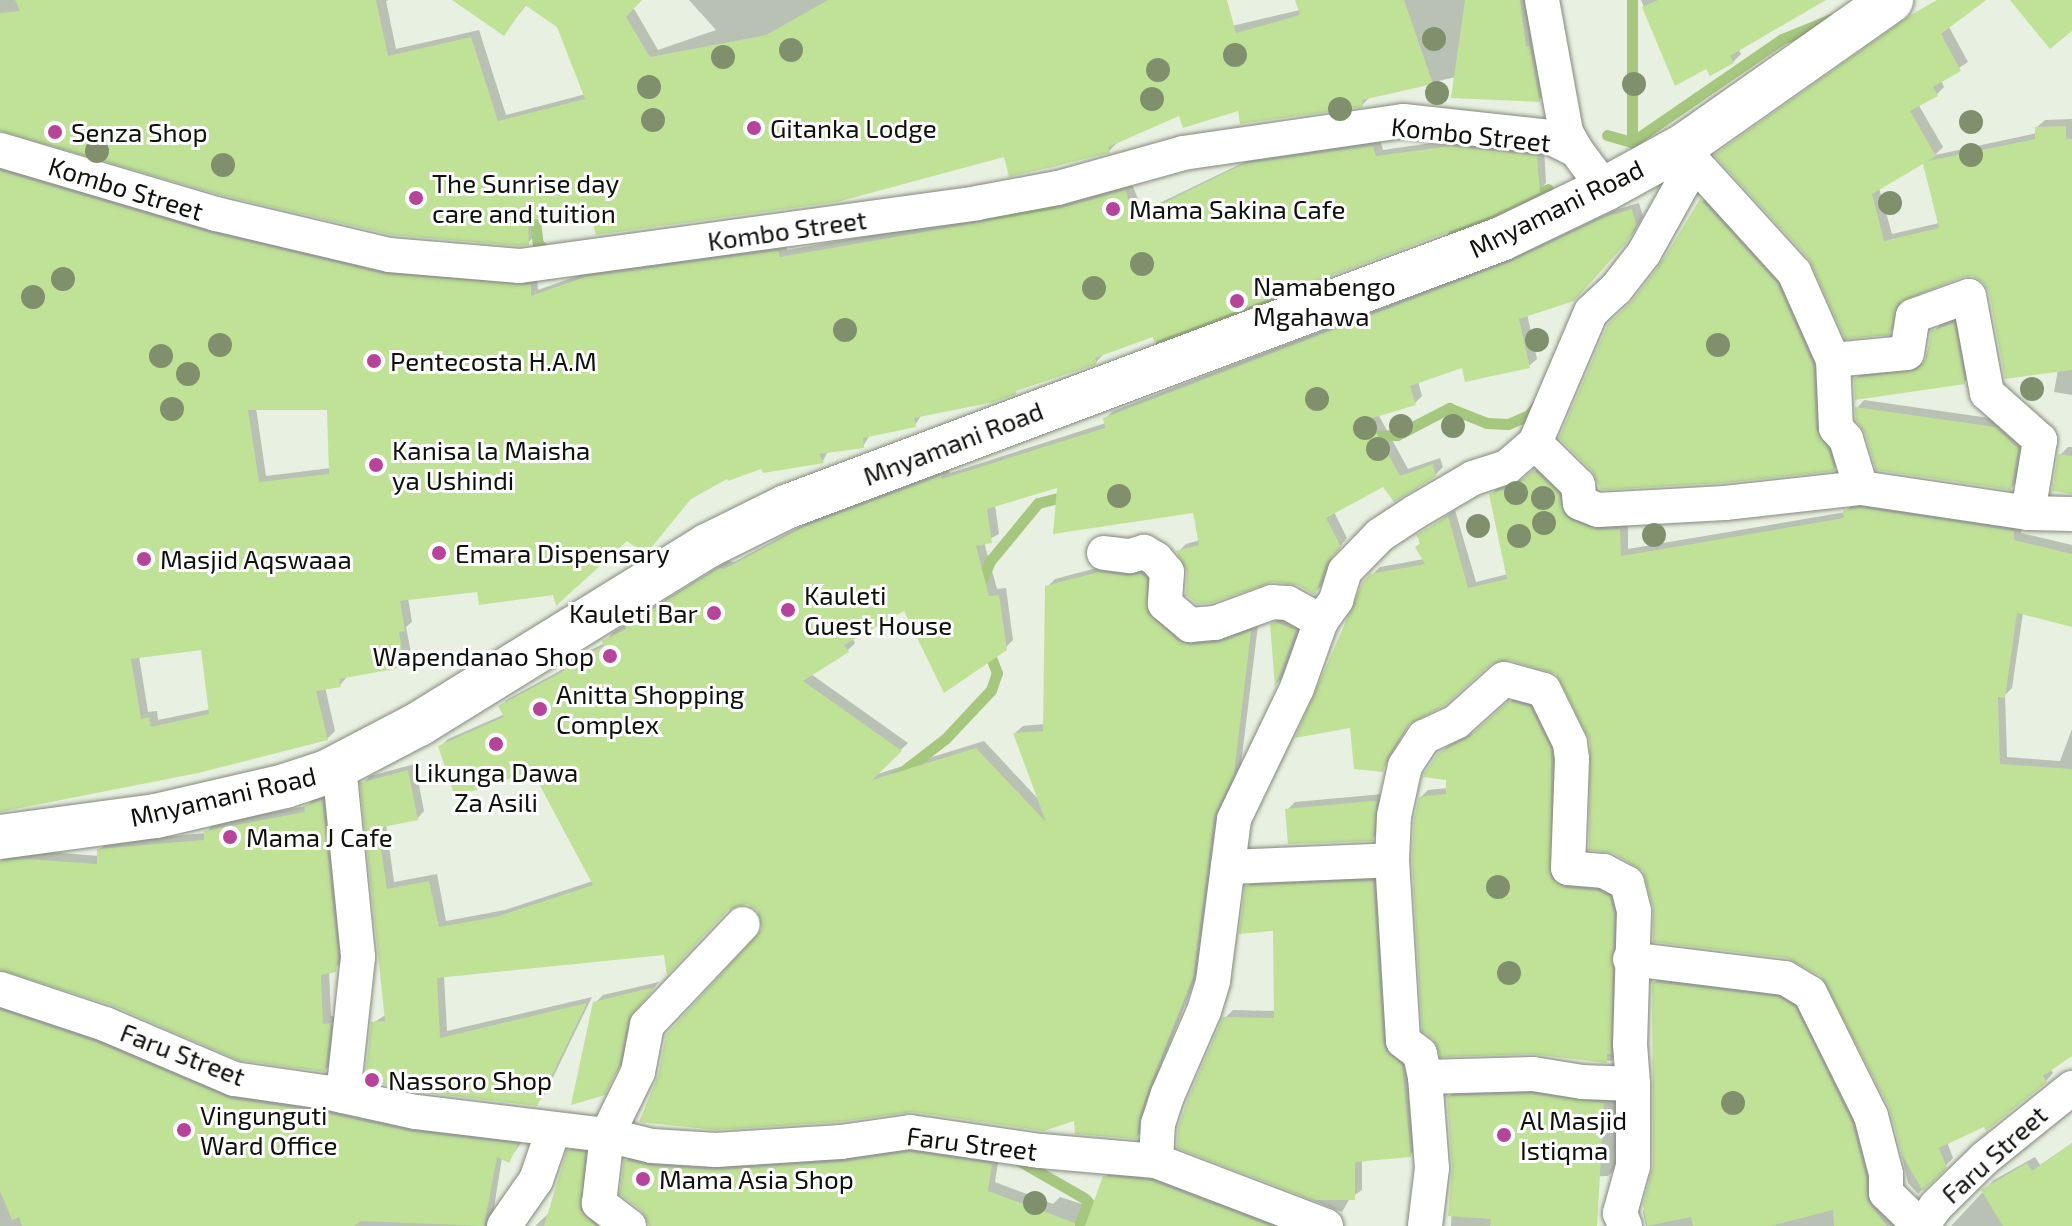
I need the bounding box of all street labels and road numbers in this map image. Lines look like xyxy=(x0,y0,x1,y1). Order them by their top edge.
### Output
street label: Kombo Street xyxy=(1390,110,1552,158)
street label: Kombo Street xyxy=(45,150,207,226)
street label: Mnyamani Road xyxy=(1464,152,1648,264)
street label: Kombo Street xyxy=(706,203,868,257)
street label: Mnyamani Road xyxy=(859,394,1047,492)
street label: Mnyamani Road xyxy=(127,759,319,833)
street label: Faru Street xyxy=(116,1016,250,1092)
street label: Faru Street xyxy=(1935,1099,2053,1209)
street label: Faru Street xyxy=(905,1120,1039,1166)

